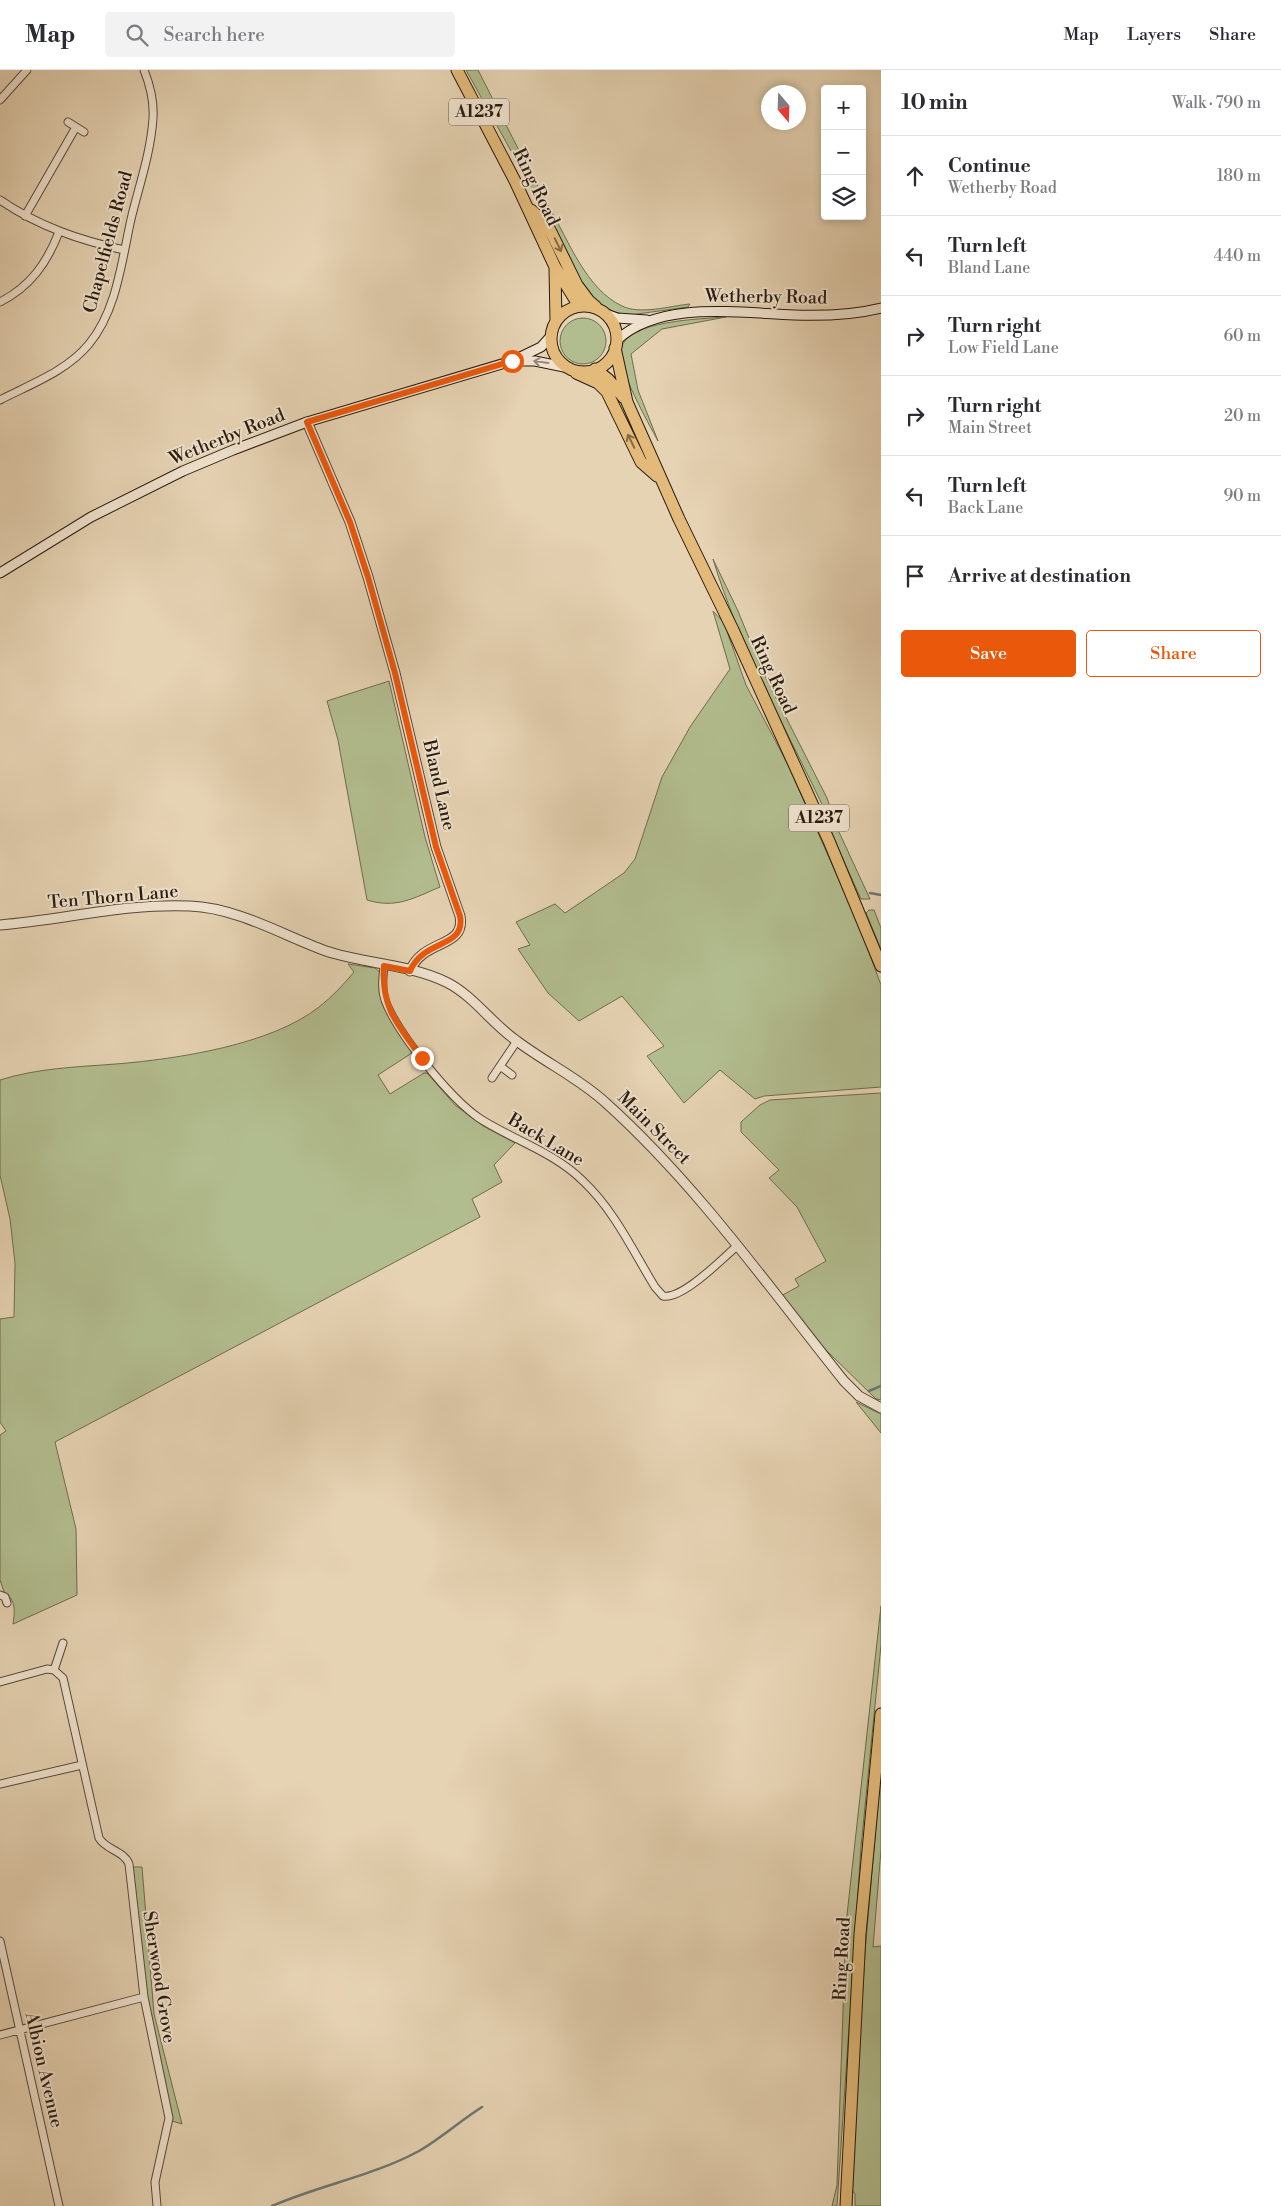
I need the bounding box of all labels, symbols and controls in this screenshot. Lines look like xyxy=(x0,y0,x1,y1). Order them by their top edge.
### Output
search box xyxy=(105,12,455,57)
text: Map xyxy=(25,20,75,50)
icon: search xyxy=(123,21,151,49)
text: Search here xyxy=(163,23,265,47)
text: Map xyxy=(1064,23,1099,46)
text: Layers xyxy=(1127,23,1181,46)
text: Share xyxy=(1209,23,1256,46)
north arrow xyxy=(761,85,806,130)
map controls xyxy=(821,85,866,220)
button: + xyxy=(821,85,866,130)
text: 10 min xyxy=(901,90,968,116)
text: Walk · 790 m xyxy=(1172,93,1261,113)
road number: A1237 xyxy=(449,98,509,126)
button: − xyxy=(821,130,866,175)
street label: Ring Road xyxy=(507,144,565,230)
text: Continue xyxy=(948,154,1031,178)
icon: ahead xyxy=(901,162,929,190)
text: 180 m xyxy=(1217,166,1261,186)
street label: Chapelfields Road xyxy=(78,168,138,316)
button: layers xyxy=(821,175,866,220)
text: Wetherby Road xyxy=(948,178,1057,198)
text: Turn left xyxy=(948,234,1027,258)
one-way arrow xyxy=(554,237,563,252)
icon: left xyxy=(901,242,929,270)
text: 440 m xyxy=(1214,246,1261,266)
text: Bland Lane xyxy=(948,258,1030,278)
street label: Wetherby Road xyxy=(704,284,828,310)
text: Turn right xyxy=(948,314,1041,338)
icon: right xyxy=(901,322,929,350)
text: 60 m xyxy=(1223,326,1261,346)
text: Low Field Lane xyxy=(948,338,1059,358)
route start xyxy=(501,350,524,373)
one-way arrow xyxy=(533,357,549,367)
text: Turn right xyxy=(948,394,1041,418)
icon: right xyxy=(901,402,929,430)
street label: Wetherby Road xyxy=(165,403,289,471)
text: 20 m xyxy=(1224,406,1261,426)
text: Main Street xyxy=(948,418,1032,438)
one-way arrow xyxy=(626,434,636,449)
text: Turn left xyxy=(948,474,1027,498)
icon: left xyxy=(901,482,929,510)
text: 90 m xyxy=(1223,486,1261,506)
text: Back Lane xyxy=(948,498,1023,518)
icon: arrive xyxy=(901,562,929,590)
text: Arrive at destination xyxy=(948,564,1131,588)
button: Save xyxy=(901,630,1076,677)
button: Share xyxy=(1086,630,1261,677)
street label: Ring Road xyxy=(745,632,801,719)
street label: Bland Lane xyxy=(417,736,461,833)
road number: A1237 xyxy=(789,804,849,831)
street label: Ten Thorn Lane xyxy=(47,880,179,914)
route end xyxy=(411,1047,434,1070)
street label: Main Street xyxy=(613,1087,696,1170)
street label: Back Lane xyxy=(503,1108,588,1172)
street label: Sherwood Grove xyxy=(137,1909,181,2045)
street label: Ring Road xyxy=(828,1916,856,2001)
street label: Albion Avenue xyxy=(19,2009,68,2130)

